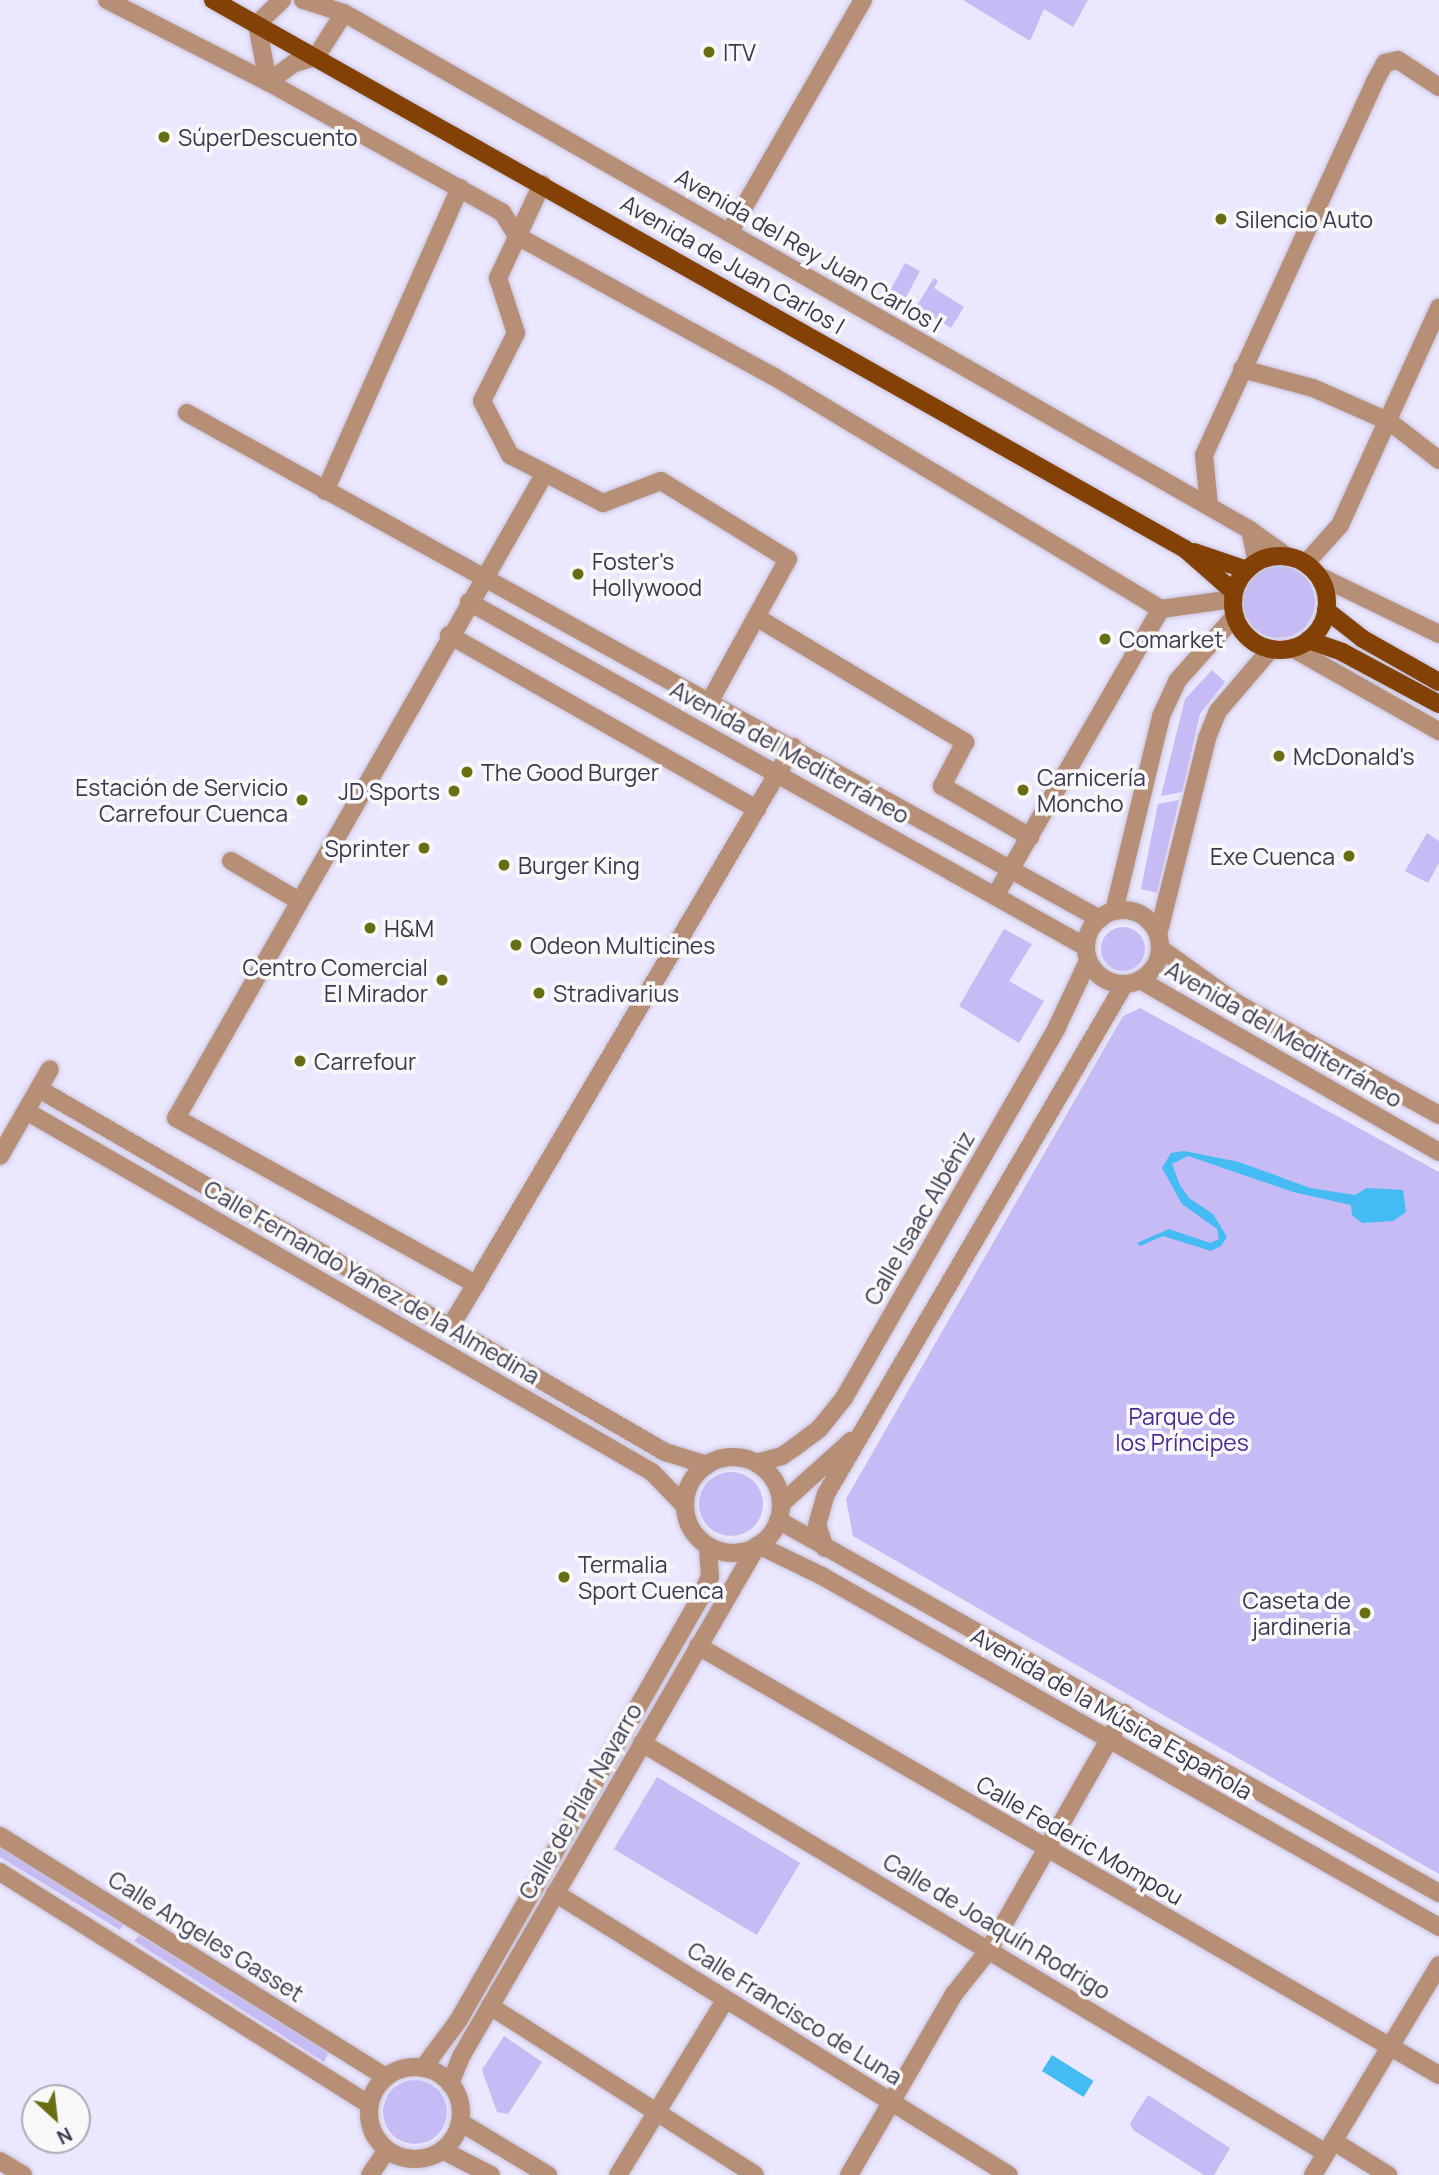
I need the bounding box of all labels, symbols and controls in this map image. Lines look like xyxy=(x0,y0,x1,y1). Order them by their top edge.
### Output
place label: ITV xyxy=(723,38,756,66)
marker: ITV xyxy=(701,44,717,60)
place label: SúperDescuento xyxy=(178,123,358,151)
marker: SúperDescuento xyxy=(156,129,172,145)
street label: Avenida del Rey Juan Carlos I xyxy=(671,162,947,338)
street label: Avenida de Juan Carlos I xyxy=(616,189,850,339)
place label: Silencio Auto xyxy=(1235,205,1373,233)
marker: Silencio Auto xyxy=(1213,211,1229,227)
place label: Foster's Hollywood xyxy=(592,547,702,601)
marker: Foster's Hollywood xyxy=(570,566,586,582)
place label: Comarket xyxy=(1119,625,1223,653)
marker: Comarket xyxy=(1097,631,1113,647)
street label: Avenida del Mediterráneo xyxy=(666,675,914,829)
place label: McDonald's xyxy=(1293,742,1415,770)
marker: McDonald's xyxy=(1271,748,1287,764)
place label: The Good Burger xyxy=(481,758,659,786)
place label: Carnicería Moncho xyxy=(1037,763,1146,817)
marker: The Good Burger xyxy=(459,764,475,780)
place label: Estación de Servicio Carrefour Cuenca xyxy=(75,773,288,827)
place label: JD Sports xyxy=(338,777,440,805)
marker: Carnicería Moncho xyxy=(1015,782,1031,798)
marker: JD Sports xyxy=(446,783,462,799)
marker: Estación de Servicio Carrefour Cuenca xyxy=(294,792,310,808)
place label: Sprinter xyxy=(324,834,410,862)
marker: Sprinter xyxy=(416,840,432,856)
place label: Exe Cuenca xyxy=(1210,842,1335,870)
marker: Exe Cuenca xyxy=(1341,848,1357,864)
place label: Burger King xyxy=(518,851,640,879)
marker: Burger King xyxy=(496,857,512,873)
place label: H&M xyxy=(384,914,434,942)
marker: H&M xyxy=(362,920,378,936)
place label: Odeon Multicines xyxy=(530,931,715,959)
marker: Odeon Multicines xyxy=(508,937,524,953)
place label: Centro Comercial El Mirador xyxy=(242,953,428,1007)
street label: Avenida del Mediterráneo xyxy=(1161,955,1407,1113)
marker: Centro Comercial El Mirador xyxy=(434,972,450,988)
place label: Stradivarius xyxy=(553,979,679,1007)
marker: Stradivarius xyxy=(531,985,547,1001)
place label: Carrefour xyxy=(314,1047,416,1075)
marker: Carrefour xyxy=(292,1053,308,1069)
street label: Calle Isaac Albéniz xyxy=(858,1126,980,1310)
street label: Calle Fernando Yanez de la Almedina xyxy=(199,1174,545,1390)
park label: Parque de los Príncipes xyxy=(1115,1402,1249,1456)
place label: Termalia Sport Cuenca xyxy=(578,1550,724,1604)
marker: Termalia Sport Cuenca xyxy=(556,1569,572,1585)
place label: Caseta de jardineria xyxy=(1243,1586,1351,1640)
marker: Caseta de jardineria xyxy=(1357,1605,1373,1621)
street label: Avenida de la Música Española xyxy=(967,1621,1257,1805)
street label: Calle de Pilar Navarro xyxy=(513,1698,647,1904)
street label: Calle Federic Mompou xyxy=(972,1770,1188,1910)
street label: Calle de Joaquín Rodrigo xyxy=(878,1847,1116,2005)
street label: Calle Angeles Gasset xyxy=(103,1865,309,2007)
street label: Calle Francisco de Luna xyxy=(683,1936,907,2090)
north arrow xyxy=(21,2084,91,2154)
text: N xyxy=(53,2121,77,2151)

